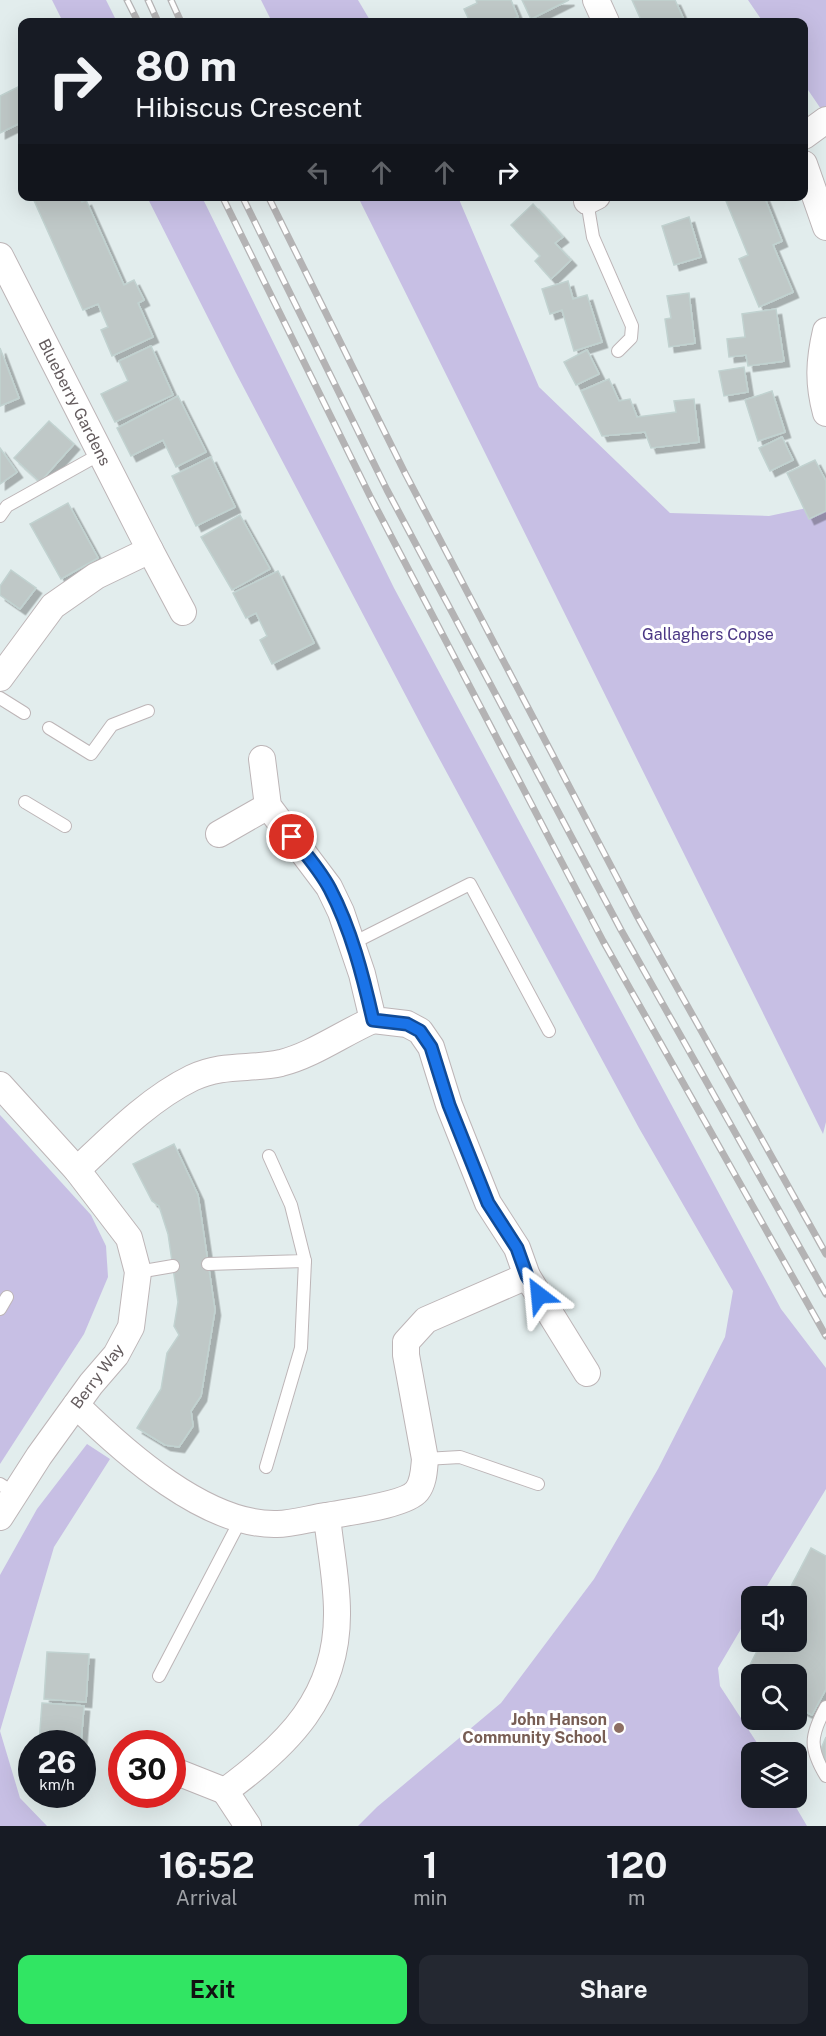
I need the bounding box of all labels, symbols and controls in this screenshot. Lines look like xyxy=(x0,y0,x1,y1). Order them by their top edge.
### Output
text: 80 m xyxy=(135,41,237,90)
icon: right xyxy=(36,42,114,120)
text: Hibiscus Crescent xyxy=(135,91,363,123)
icon: left xyxy=(302,156,335,189)
icon: ahead xyxy=(365,156,398,189)
icon: ahead xyxy=(428,156,461,189)
icon: right xyxy=(491,156,524,189)
street label: Blueberry Gardens xyxy=(34,336,115,469)
park label: Gallaghers Copse xyxy=(642,625,774,644)
pin xyxy=(266,811,317,862)
icon: arrive xyxy=(275,820,308,853)
position arrow xyxy=(507,1263,571,1327)
street label: Berry Way xyxy=(67,1340,128,1412)
map controls xyxy=(741,1586,807,1808)
button: sound xyxy=(741,1586,807,1652)
button: search xyxy=(741,1664,807,1730)
place label: John Hanson Community School xyxy=(462,1710,607,1747)
marker: John Hanson Community School xyxy=(612,1721,626,1735)
speed limit sign: 30 xyxy=(108,1730,186,1808)
button: layers xyxy=(741,1742,807,1808)
text: 26 xyxy=(38,1744,76,1780)
text: km/h xyxy=(39,1776,75,1793)
text: 16:52 xyxy=(159,1844,255,1886)
text: 1 xyxy=(423,1844,438,1886)
text: 120 xyxy=(606,1844,667,1886)
text: Arrival xyxy=(176,1886,238,1910)
text: min xyxy=(413,1886,447,1910)
text: m xyxy=(628,1886,645,1910)
button: Exit xyxy=(18,1955,407,2024)
button: Share xyxy=(419,1955,808,2024)

